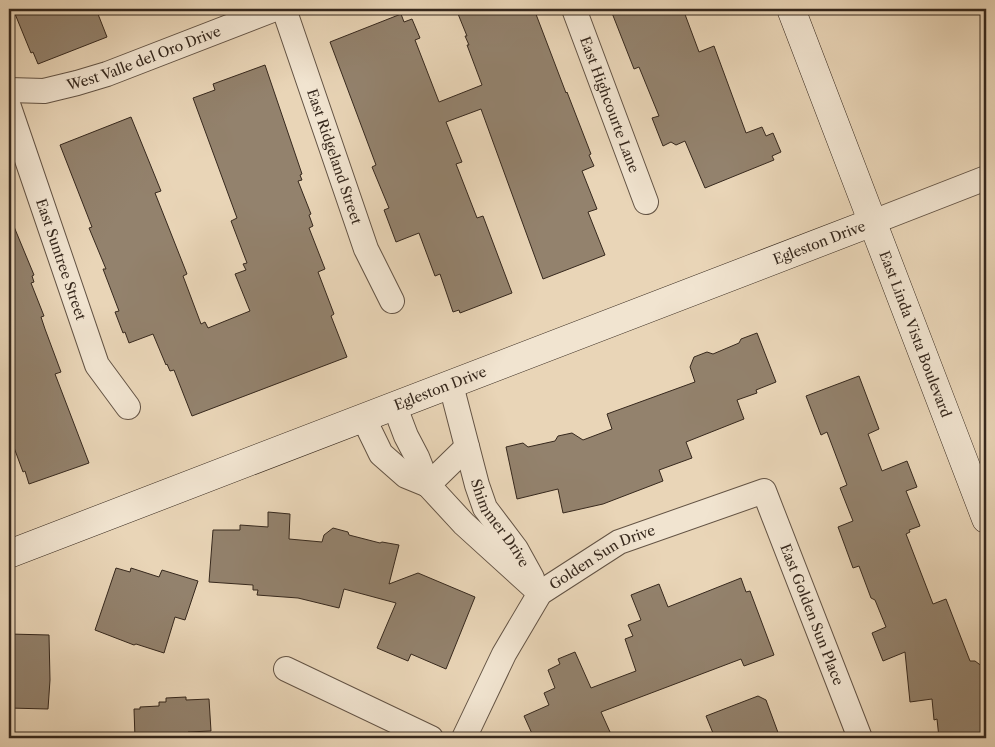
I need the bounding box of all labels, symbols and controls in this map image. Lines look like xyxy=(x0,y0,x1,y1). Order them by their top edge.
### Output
street label: West Valle del Oro Drive xyxy=(64,22,223,94)
street label: East Highcourte Lane xyxy=(576,34,643,175)
street label: East Ridgeland Street xyxy=(303,86,366,227)
street label: East Suntree Street xyxy=(32,196,90,323)
street label: Egleston Drive xyxy=(771,217,868,269)
street label: East Linda Vista Boulevard xyxy=(875,248,955,420)
street label: Egleston Drive xyxy=(392,362,489,414)
street label: Shimmer Drive xyxy=(467,477,533,571)
street label: Golden Sun Drive xyxy=(546,521,658,594)
street label: East Golden Sun Place xyxy=(776,541,848,688)

